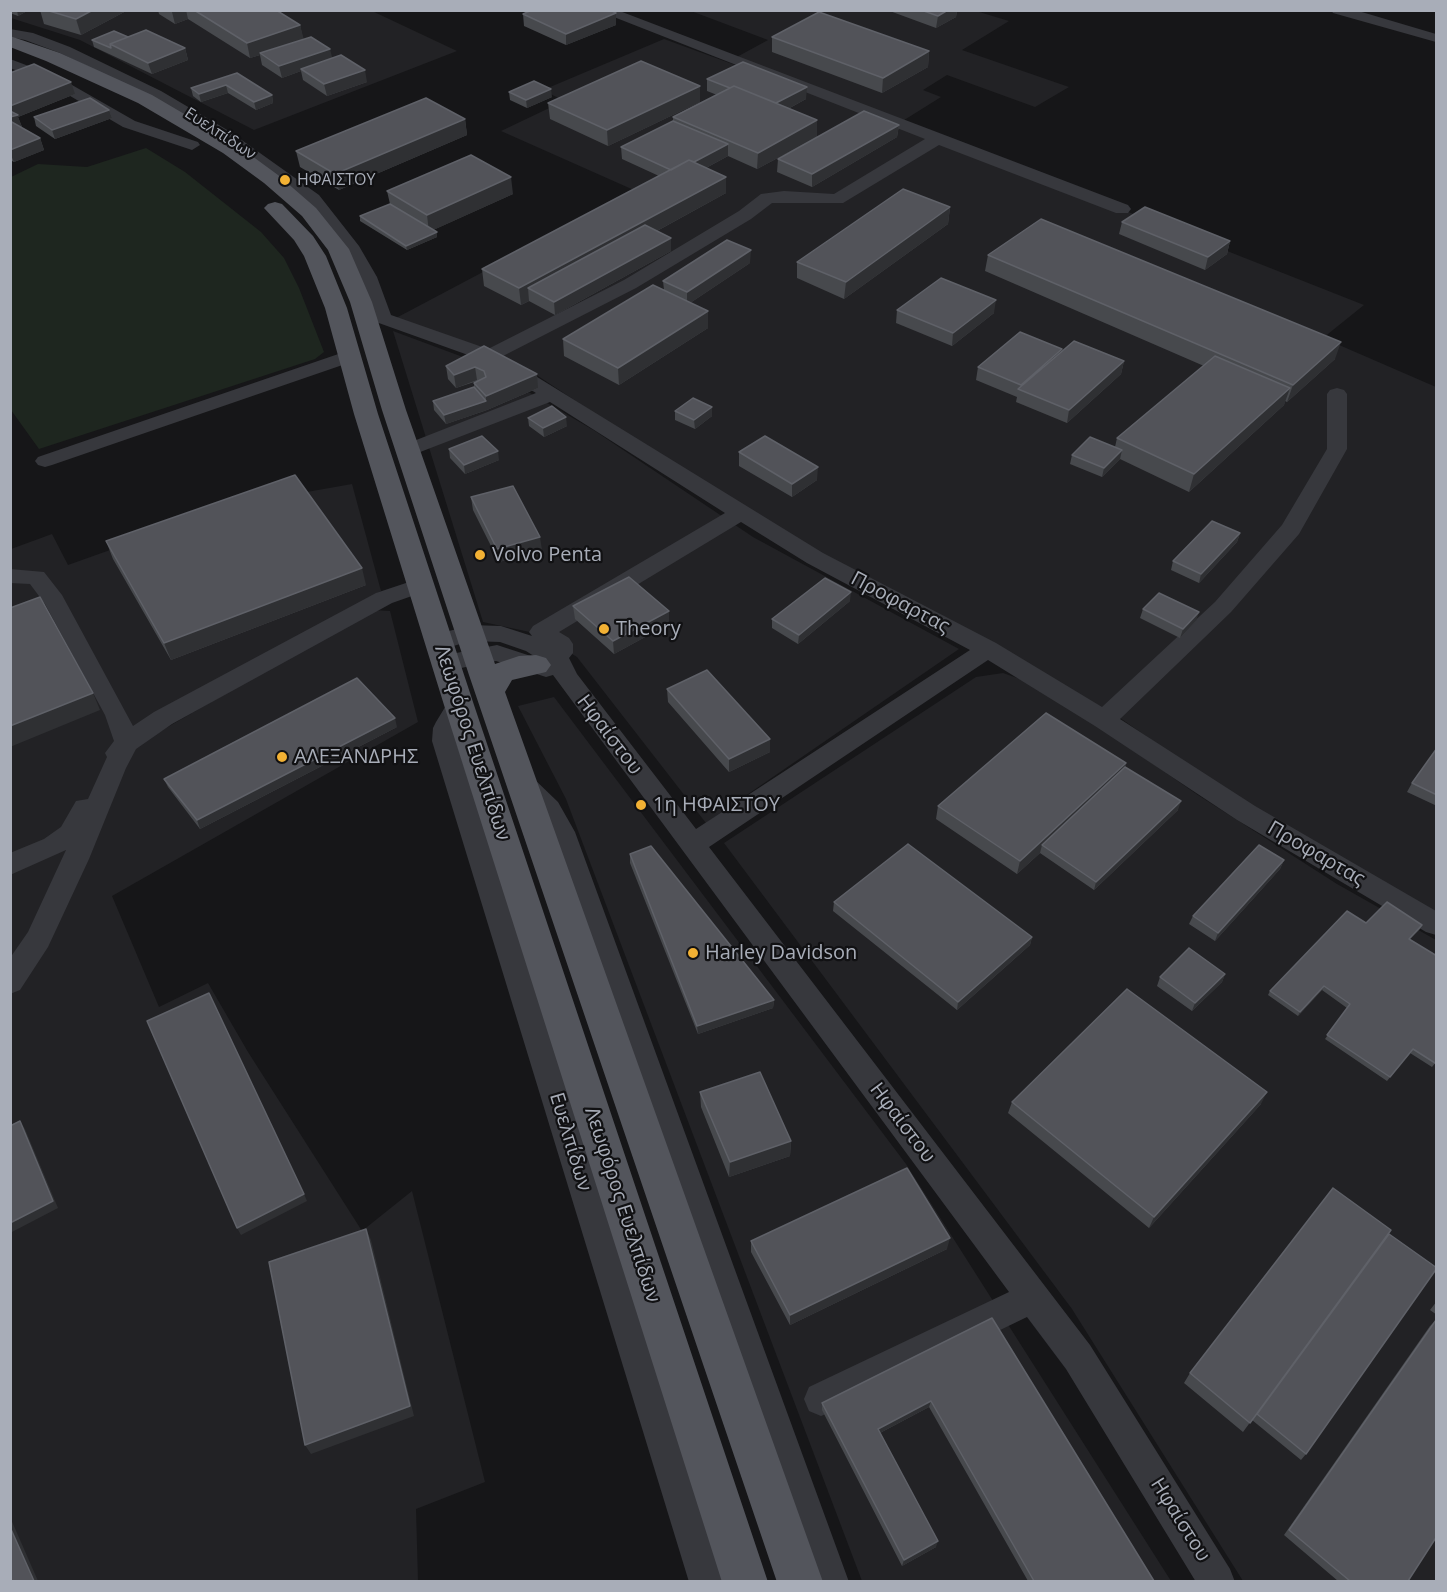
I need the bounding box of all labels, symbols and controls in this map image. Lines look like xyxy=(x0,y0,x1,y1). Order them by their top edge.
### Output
street label: Ευελπίδων xyxy=(181,104,259,164)
place label: ΗΦΑΙΣΤΟΥ xyxy=(297,170,375,190)
marker: ΗΦΑΙΣΤΟΥ xyxy=(278,173,292,187)
place label: Volvo Penta xyxy=(492,543,602,567)
marker: Volvo Penta xyxy=(473,548,487,562)
street label: Προφαρτας xyxy=(846,567,954,639)
place label: Theory xyxy=(616,617,681,641)
marker: Theory xyxy=(597,622,611,636)
street label: Λεωφόρος Ευελπίδων xyxy=(429,642,515,844)
street label: Ηφαίστου xyxy=(571,690,647,780)
place label: ΑΛΕΞΑΝΔΡΗΣ xyxy=(294,745,418,769)
marker: ΑΛΕΞΑΝΔΡΗΣ xyxy=(275,750,289,764)
place label: 1η ΗΦΑΙΣΤΟΥ xyxy=(653,793,780,817)
marker: 1η ΗΦΑΙΣΤΟΥ xyxy=(634,798,648,812)
street label: Προφαρτας xyxy=(1263,816,1369,892)
place label: Harley Davidson xyxy=(705,941,857,965)
marker: Harley Davidson xyxy=(686,946,700,960)
street label: Ηφαίστου xyxy=(864,1078,940,1168)
street label: Ευελπίδων xyxy=(544,1090,596,1194)
street label: Λεωφόρος Ευελπίδων xyxy=(579,1104,665,1306)
street label: Ηφαίστου xyxy=(1145,1474,1215,1566)

